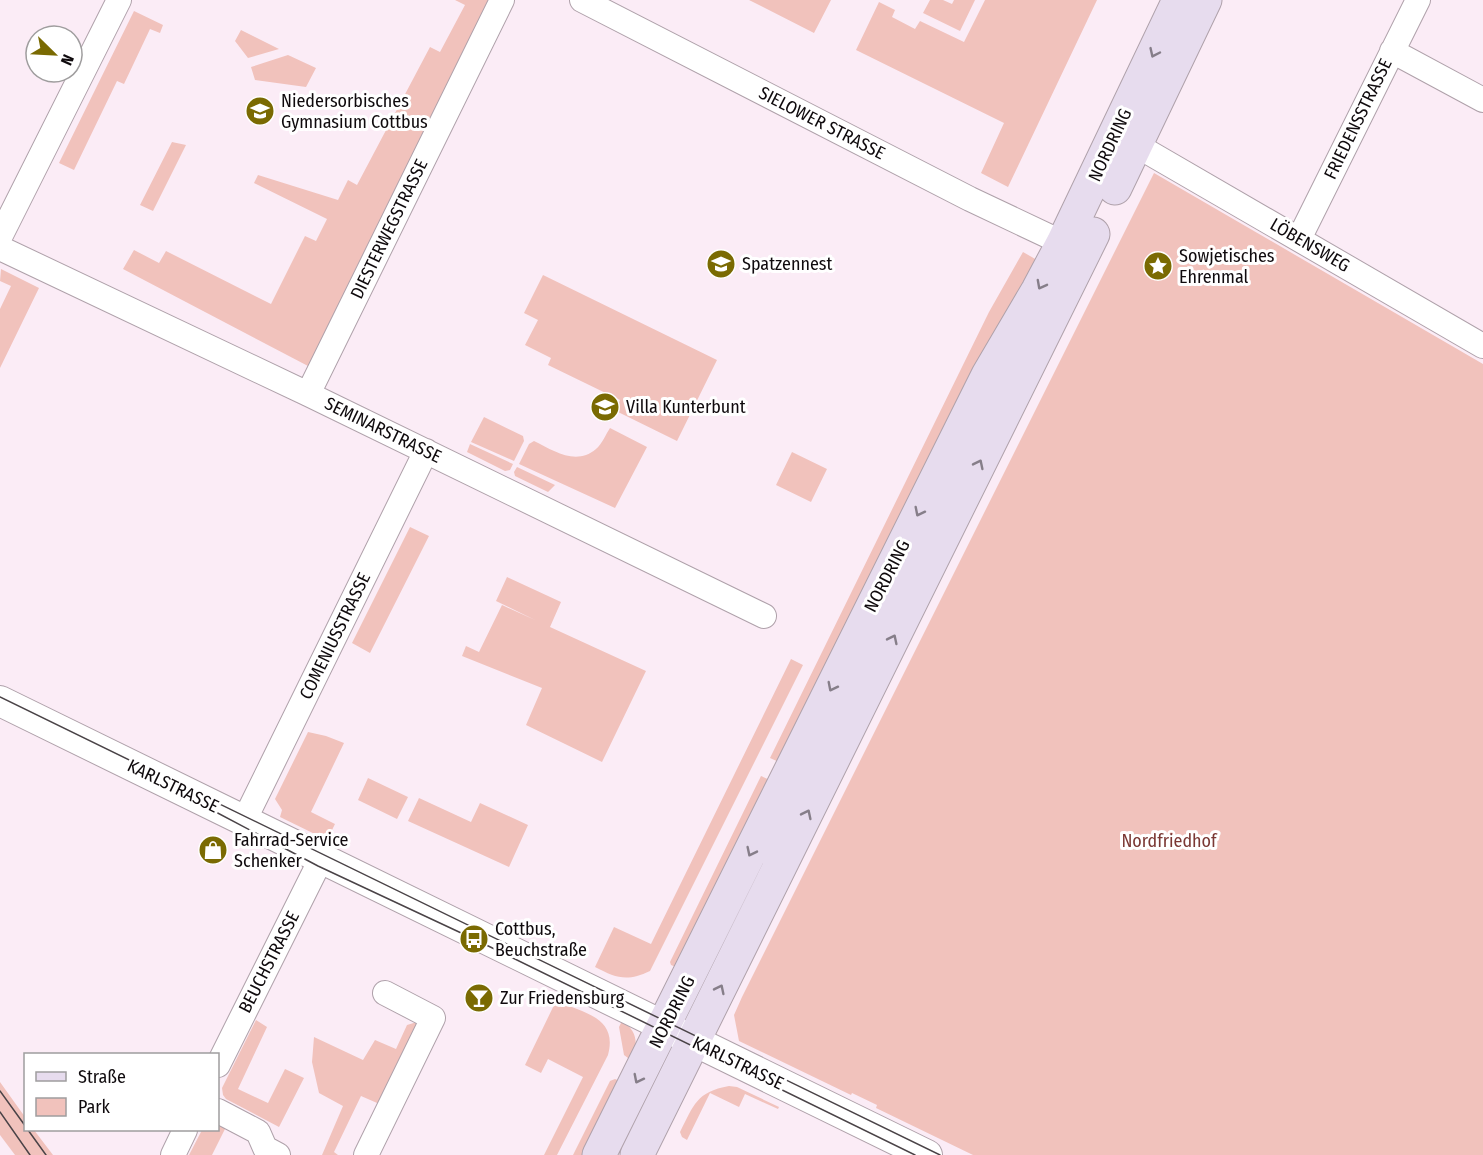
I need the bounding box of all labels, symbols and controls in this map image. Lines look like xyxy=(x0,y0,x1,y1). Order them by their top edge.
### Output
north arrow xyxy=(24,24,84,84)
one-way arrow xyxy=(1149,46,1161,57)
text: N xyxy=(57,52,78,68)
street label: FRIEDENSSTRASSE xyxy=(1319,55,1397,183)
street label: SIELOWER STRASSE xyxy=(755,82,889,164)
place label: Niedersorbisches Gymnasium Cottbus xyxy=(281,90,428,133)
school or university icon: Niedersorbisches Gymnasium Cottbus xyxy=(244,95,276,127)
street label: NORDRING xyxy=(1083,105,1137,185)
street label: DIESTERWEGSTRASSE xyxy=(346,156,432,302)
street label: LÖBENSWEG xyxy=(1266,213,1354,277)
place label: Sowjetisches Ehrenmal xyxy=(1179,245,1275,288)
school or university icon: Spatzennest xyxy=(705,248,737,280)
place icon: Sowjetisches Ehrenmal xyxy=(1142,250,1174,282)
place label: Spatzennest xyxy=(742,253,832,275)
one-way arrow xyxy=(1037,279,1048,289)
school or university icon: Villa Kunterbunt xyxy=(589,391,621,423)
street label: SEMINARSTRASSE xyxy=(321,392,445,468)
place label: Villa Kunterbunt xyxy=(626,396,746,418)
one-way arrow xyxy=(972,460,983,471)
one-way arrow xyxy=(915,506,927,517)
street label: NORDRING xyxy=(859,536,915,616)
street label: COMENIUSSTRASSE xyxy=(295,569,375,703)
one-way arrow xyxy=(885,635,897,646)
one-way arrow xyxy=(828,680,840,691)
street label: KARLSTRASSE xyxy=(124,754,222,818)
one-way arrow xyxy=(799,809,811,820)
place label: Fahrrad-Service Schenker xyxy=(234,829,349,872)
park label: Nordfriedhof xyxy=(1121,830,1218,852)
shop icon: Fahrrad-Service Schenker xyxy=(197,834,229,866)
one-way arrow xyxy=(746,845,758,856)
street label: BEUCHSTRASSE xyxy=(234,907,304,1017)
place label: Cottbus, Beuchstraße xyxy=(495,918,587,961)
bus stop icon: Cottbus, Beuchstraße xyxy=(458,923,490,955)
street label: NORDRING xyxy=(644,972,700,1052)
bar icon: Zur Friedensburg xyxy=(463,982,495,1014)
one-way arrow xyxy=(713,984,725,995)
place label: Zur Friedensburg xyxy=(500,987,625,1009)
street label: KARLSTRASSE xyxy=(689,1031,787,1095)
legend xyxy=(24,1053,219,1131)
text: Straße xyxy=(78,1066,126,1088)
one-way arrow xyxy=(633,1072,645,1083)
text: Park xyxy=(78,1096,111,1118)

